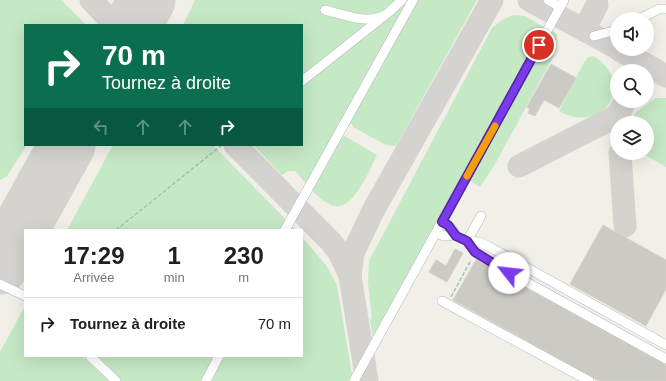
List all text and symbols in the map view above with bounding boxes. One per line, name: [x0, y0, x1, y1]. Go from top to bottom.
map controls: [610, 12, 654, 160]
button: sound: [610, 12, 654, 56]
pin: [522, 28, 556, 62]
icon: arrive: [528, 34, 550, 56]
icon: right: [36, 40, 88, 92]
text: 70 m: [102, 40, 166, 71]
button: search: [610, 64, 654, 108]
text: Tournez à droite: [102, 73, 231, 93]
icon: left: [90, 116, 112, 138]
icon: ahead: [132, 116, 154, 138]
icon: ahead: [174, 116, 196, 138]
icon: right: [216, 116, 238, 138]
button: layers: [610, 116, 654, 160]
text: 17:29: [63, 242, 125, 269]
text: 1: [167, 242, 181, 269]
text: 230: [224, 242, 264, 269]
position arrow: [488, 252, 530, 294]
text: Arrivée: [73, 270, 114, 285]
text: min: [164, 270, 185, 285]
text: m: [238, 270, 249, 285]
icon: right: [36, 313, 58, 335]
text: Tournez à droite: [70, 315, 186, 332]
text: 70 m: [258, 315, 291, 332]

